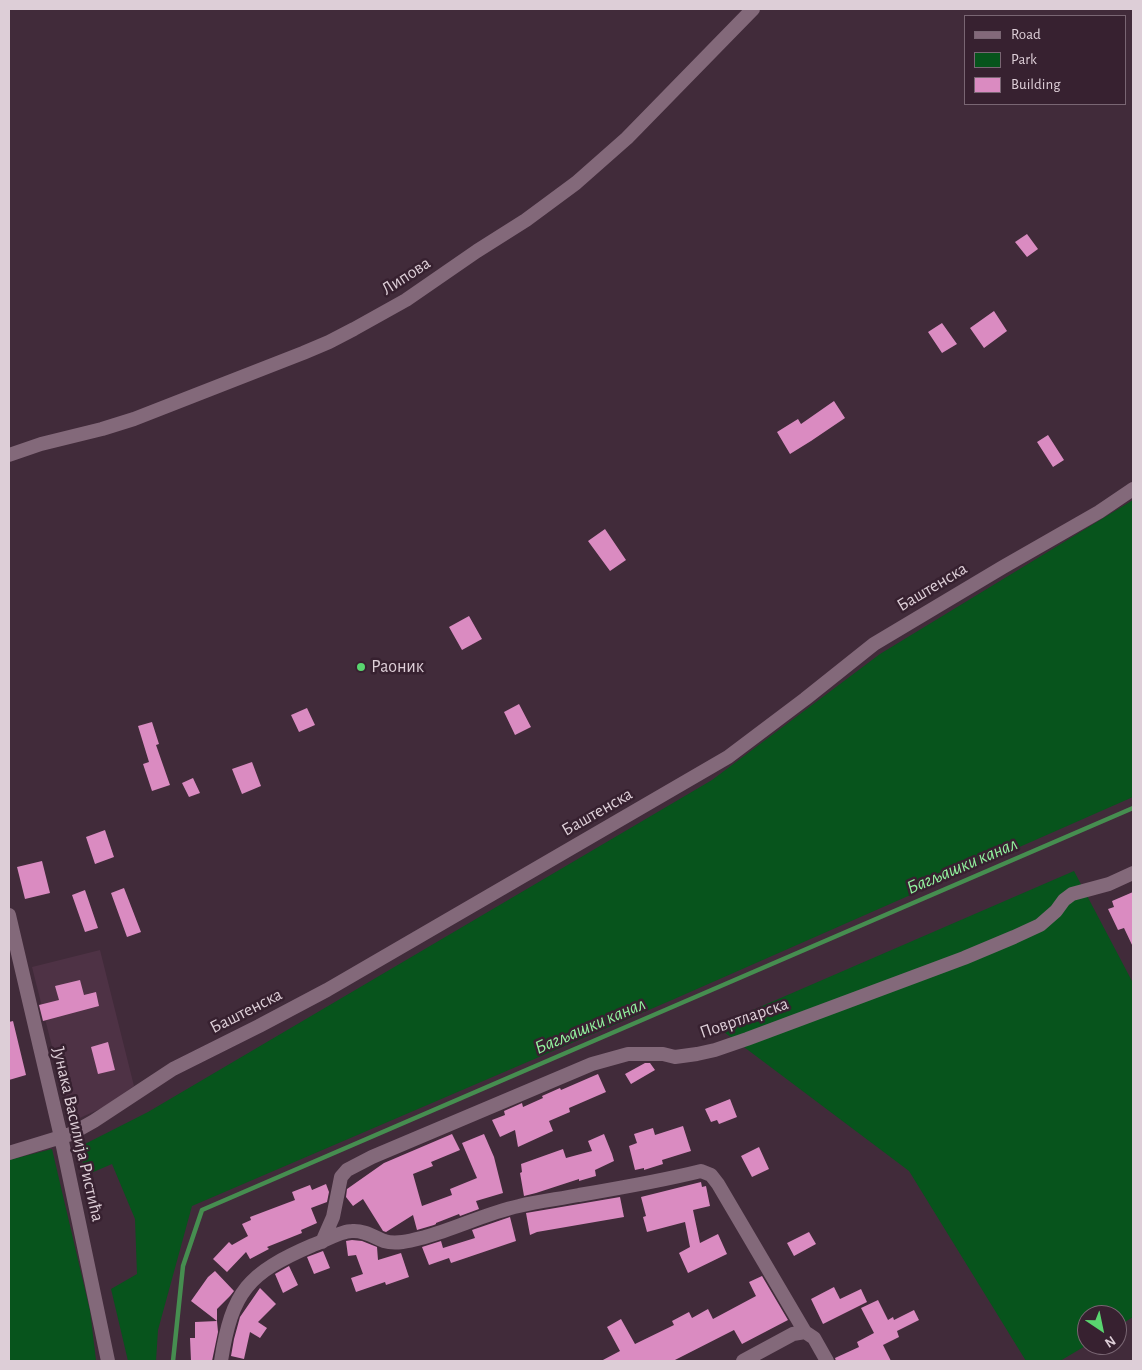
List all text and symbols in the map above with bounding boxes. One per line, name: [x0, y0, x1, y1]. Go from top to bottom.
legend: [964, 15, 1127, 105]
text: Road: [1011, 27, 1041, 42]
text: Park: [1011, 52, 1037, 67]
text: Building: [1011, 77, 1061, 92]
street label: Липова: [377, 252, 435, 300]
street label: Баштенска: [893, 558, 971, 616]
place label: Раоник: [371, 656, 424, 678]
marker: Раоник: [355, 661, 367, 673]
street label: Баштенска: [558, 783, 636, 841]
water label: Багљашки канал: [903, 832, 1021, 900]
street label: Баштенска: [206, 984, 286, 1038]
water label: Багљашки канал: [531, 992, 649, 1060]
street label: Повртларска: [697, 993, 791, 1043]
street label: Јунака Василија Ристића: [47, 1044, 109, 1224]
north arrow: [1077, 1305, 1127, 1355]
text: N: [1102, 1333, 1118, 1350]

